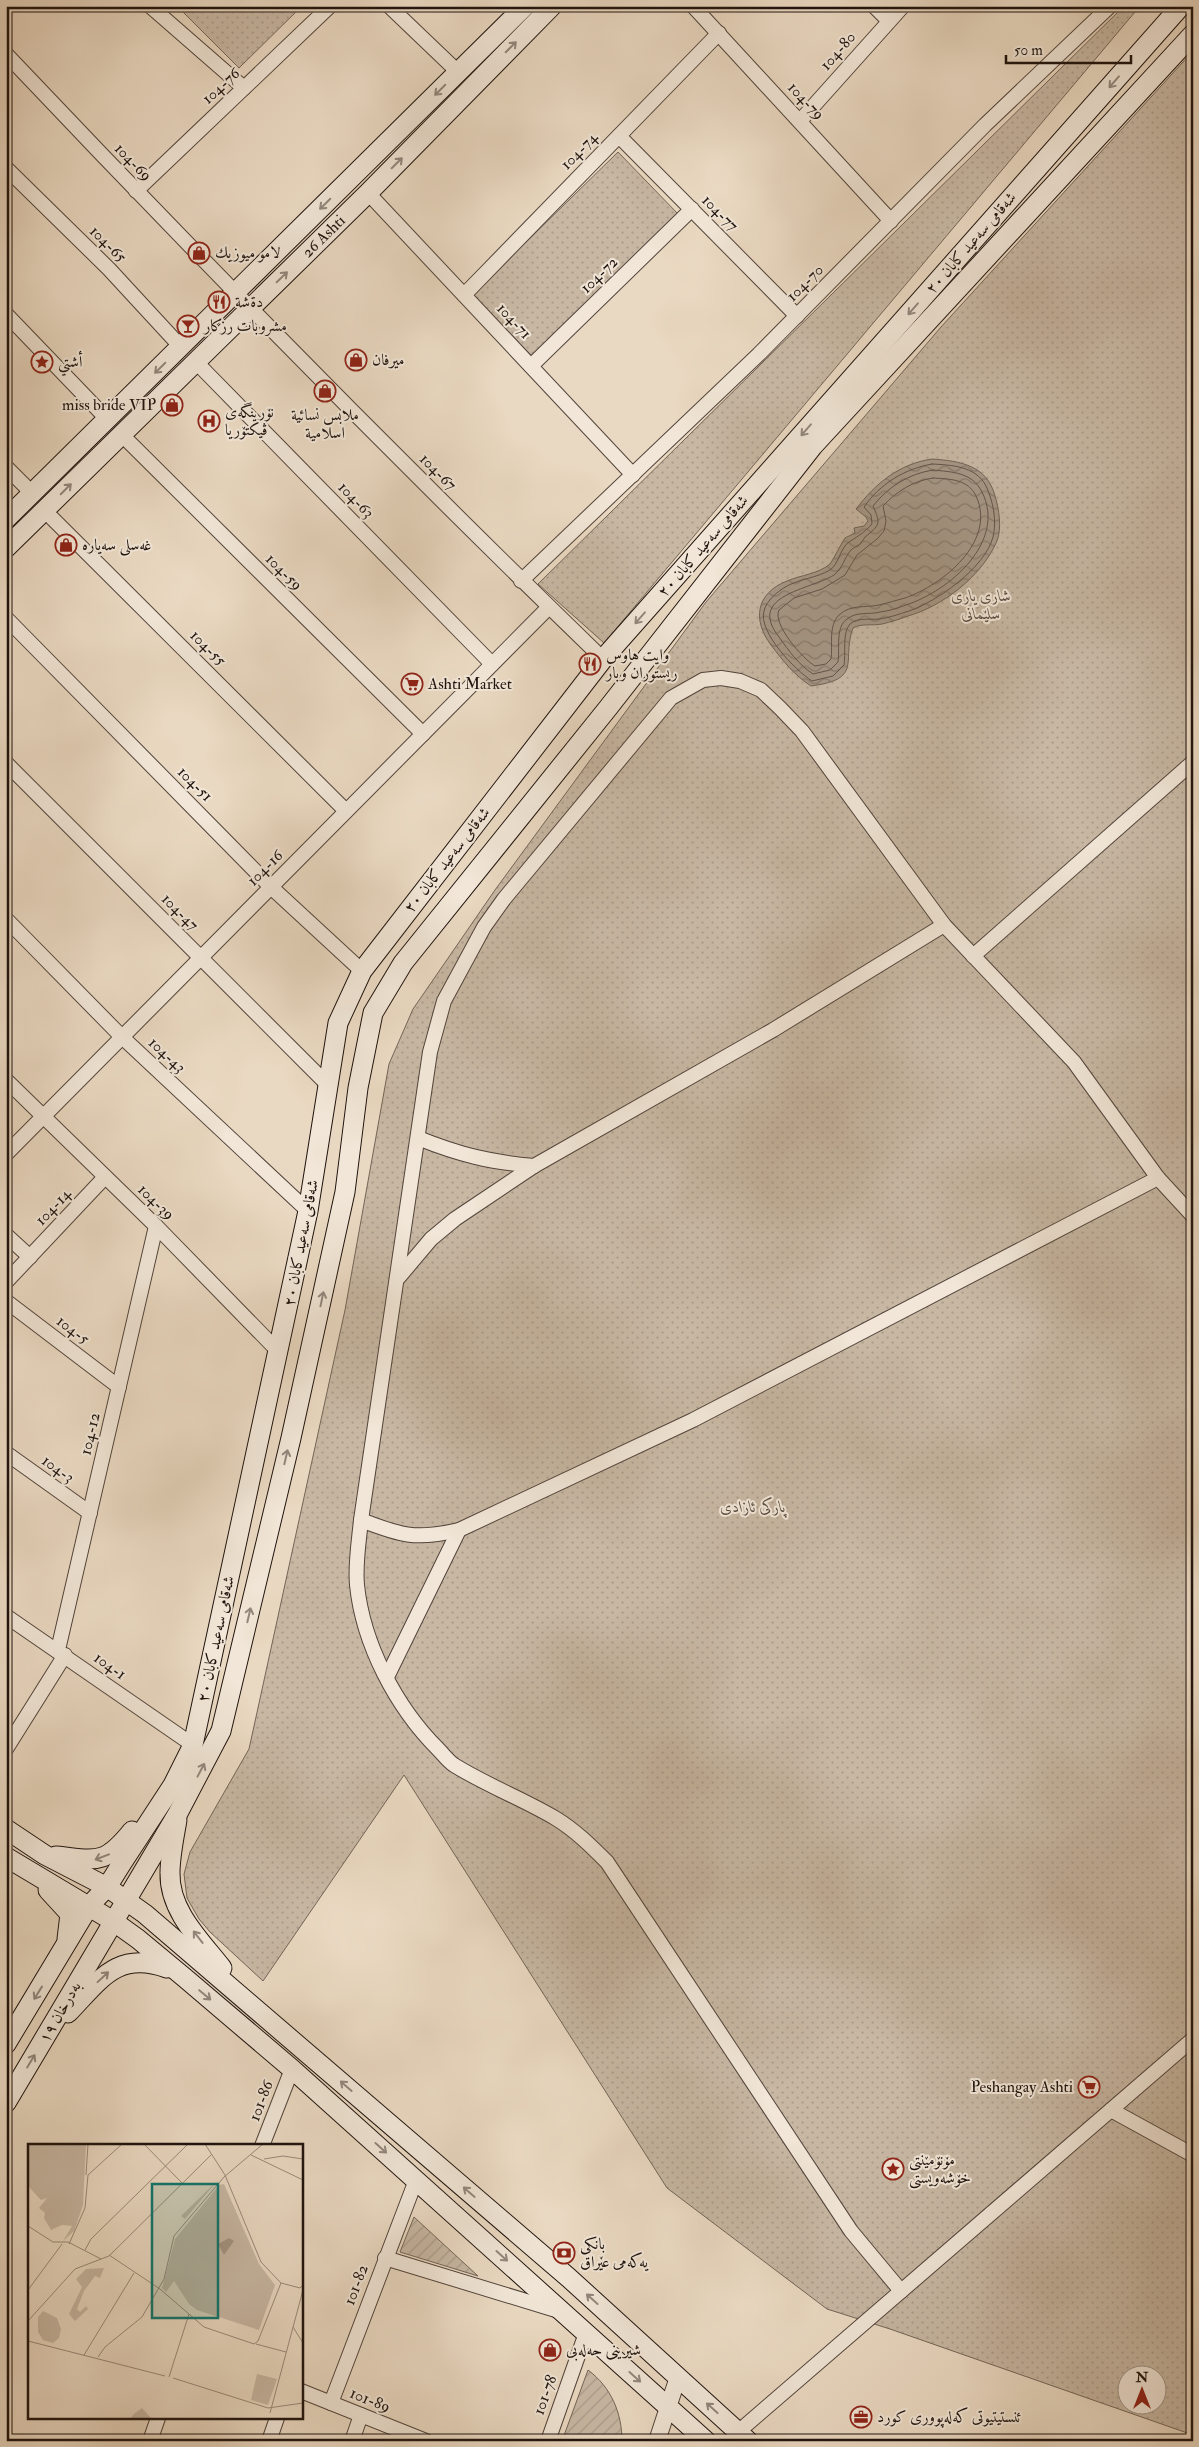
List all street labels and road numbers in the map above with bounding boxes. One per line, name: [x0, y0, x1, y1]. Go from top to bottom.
street label: 104-80: [816, 28, 860, 74]
street label: 104-76: [198, 63, 245, 109]
street label: 104-79: [783, 78, 829, 124]
street label: 104-74: [556, 127, 603, 174]
street label: 104-69: [110, 139, 156, 185]
street label: شەقامی سەعید کابان ٢٠: [921, 188, 1021, 298]
street label: 104-77: [697, 190, 743, 236]
street label: 26 Ashti: [298, 211, 350, 262]
street label: 104-65: [85, 221, 131, 267]
street label: 104-72: [576, 252, 622, 298]
street label: 104-70: [782, 260, 828, 306]
street label: 104-71: [492, 299, 536, 343]
street label: 104-67: [415, 449, 461, 495]
street label: 104-63: [334, 477, 378, 523]
street label: شەقامی سەعید کابان ٢٠: [653, 491, 753, 601]
street label: 104-59: [261, 549, 307, 595]
street label: 104-55: [186, 626, 230, 670]
street label: 104-51: [173, 762, 217, 806]
street label: شەقامی سەعید کابان ٢٠: [400, 803, 494, 917]
street label: 104-16: [243, 845, 288, 890]
street label: 104-47: [157, 889, 203, 935]
street label: 104-43: [144, 1033, 190, 1077]
street label: شەقامی سەعید کابان ٢٠: [279, 1178, 323, 1308]
street label: 104-39: [133, 1180, 179, 1224]
street label: 104-14: [31, 1183, 76, 1230]
street label: 104-5: [53, 1311, 93, 1349]
street label: 104-12: [75, 1411, 105, 1457]
street label: 104-3: [38, 1451, 78, 1487]
street label: شەقامی سەعید کابان ٢٠: [193, 1574, 239, 1704]
street label: 104-1: [90, 1648, 130, 1684]
street label: بەدرخان ١٩: [35, 1978, 85, 2046]
street label: 101-86: [244, 2077, 278, 2124]
street label: 101-82: [339, 2262, 373, 2308]
street label: 101-78: [529, 2372, 562, 2418]
street label: 101-89: [347, 2383, 393, 2417]

